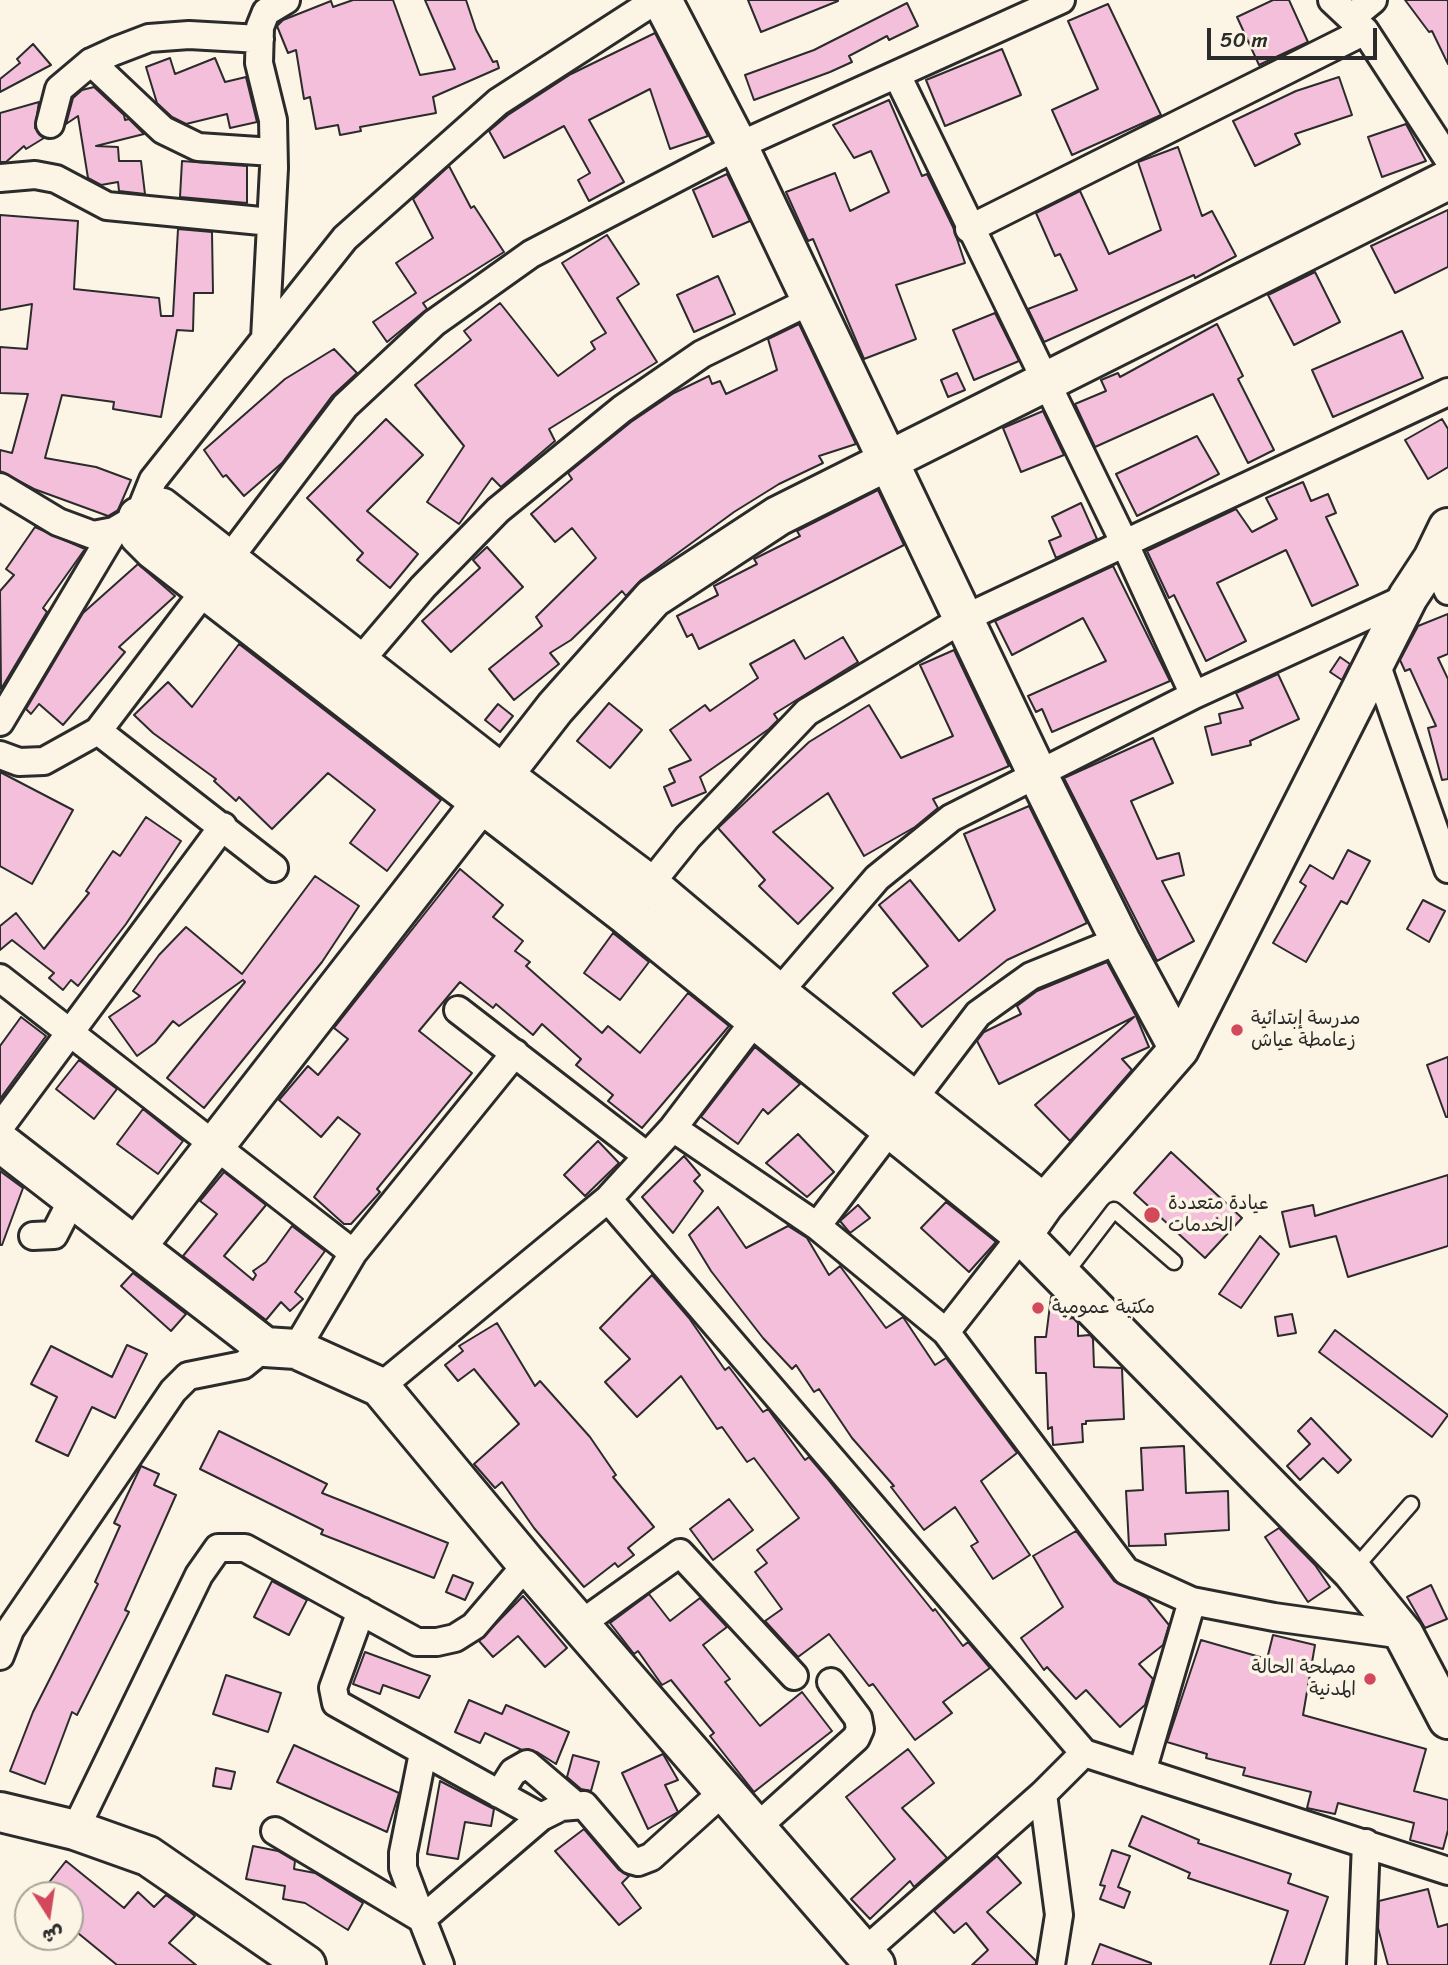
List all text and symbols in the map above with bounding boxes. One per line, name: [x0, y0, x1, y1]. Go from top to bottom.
scale bar: [1210, 14, 1380, 58]
text: 50 m: [1220, 21, 1268, 59]
place label: مدرسة إبتدائية زعامطة عياش: [1251, 1008, 1360, 1052]
marker: مدرسة إبتدائية زعامطة عياش: [1229, 1022, 1245, 1038]
place label: عيادة متعددة الخدمات: [1168, 1193, 1269, 1237]
marker: عيادة متعددة الخدمات: [1142, 1205, 1162, 1225]
place label: مكتبة عمومية: [1052, 1297, 1155, 1319]
marker: مكتبة عمومية: [1030, 1300, 1046, 1316]
place label: مصلحة الحالة المدنية: [1252, 1657, 1356, 1701]
marker: مصلحة الحالة المدنية: [1362, 1671, 1378, 1687]
north arrow: [14, 1881, 84, 1951]
text: ش: [39, 1917, 67, 1953]

